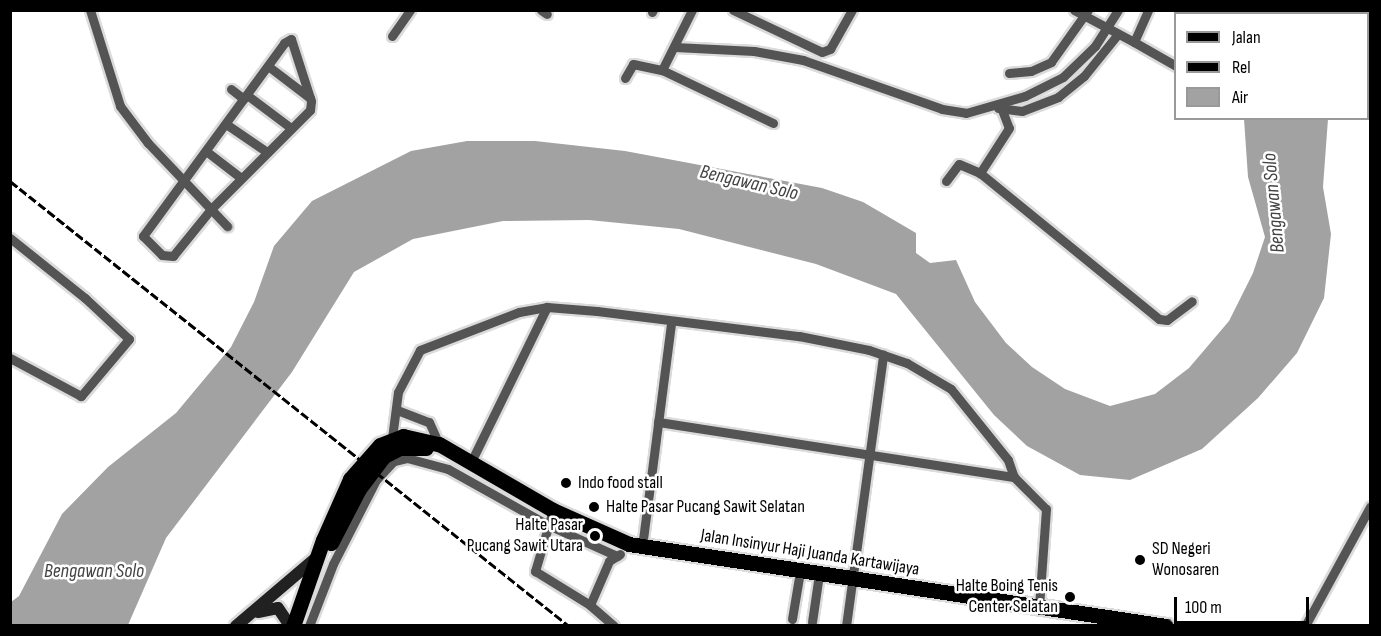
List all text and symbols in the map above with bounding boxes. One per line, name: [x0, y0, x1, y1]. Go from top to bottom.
legend: [1174, 12, 1369, 120]
text: Jalan: [1232, 27, 1261, 48]
text: Rel: [1232, 57, 1251, 78]
text: Air: [1232, 87, 1248, 108]
water label: Bengawan Solo: [1258, 152, 1290, 254]
water label: Bengawan Solo: [698, 160, 800, 206]
place label: Indo food stall: [578, 472, 663, 494]
marker: Indo food stall: [559, 476, 573, 490]
place label: Halte Pasar Pucang Sawit Selatan: [606, 496, 805, 518]
marker: Halte Pasar Pucang Sawit Selatan: [587, 500, 601, 514]
place label: Halte Pasar Pucang Sawit Utara: [467, 515, 583, 558]
street label: Jalan Insinyur Haji Juanda Kartawijaya: [699, 525, 921, 581]
marker: Halte Pasar Pucang Sawit Utara: [588, 529, 602, 543]
place label: SD Negeri Wonosaren: [1152, 539, 1219, 582]
marker: SD Negeri Wonosaren: [1133, 553, 1147, 567]
water label: Bengawan Solo: [44, 559, 144, 583]
place label: Halte Boing Tenis Center Selatan: [956, 576, 1058, 618]
scale bar: [1177, 585, 1312, 623]
marker: Halte Boing Tenis Center Selatan: [1063, 590, 1077, 604]
text: 100 m: [1185, 597, 1222, 618]

